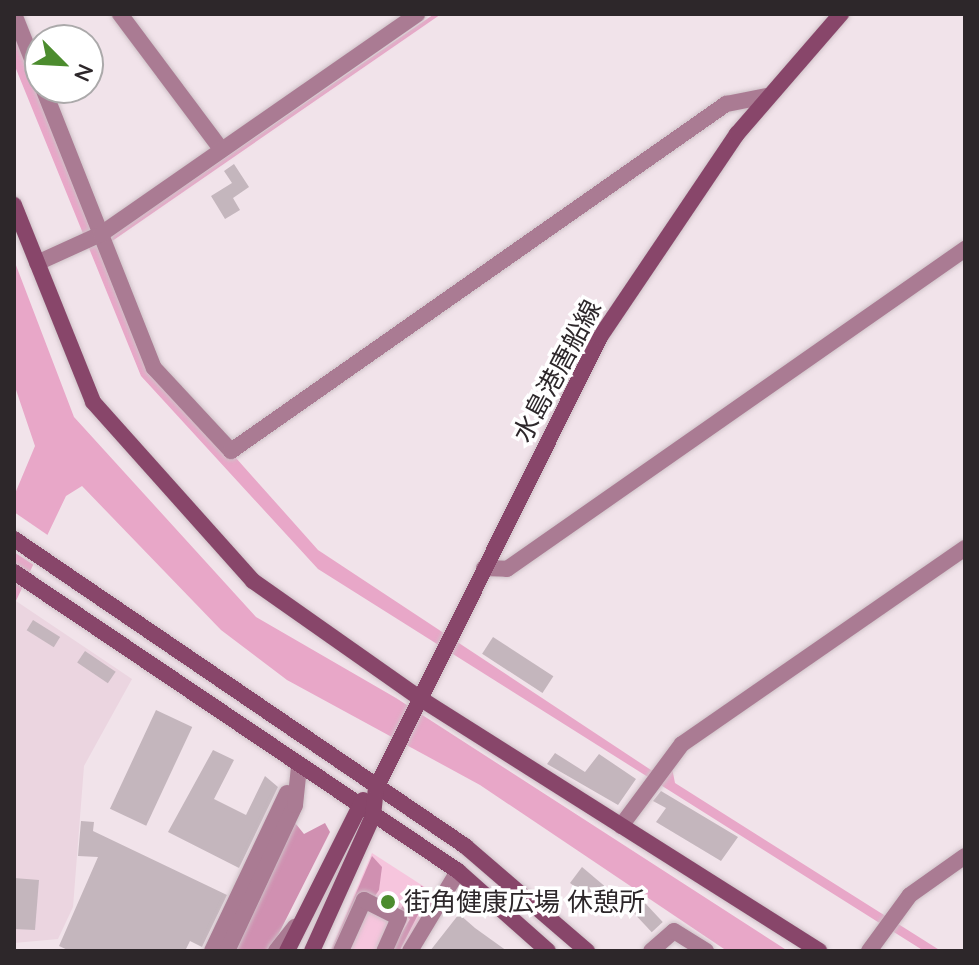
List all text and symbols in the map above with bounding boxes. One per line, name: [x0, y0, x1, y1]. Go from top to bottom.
north arrow: [24, 24, 104, 104]
text: N: [68, 60, 100, 86]
street label: 水島港唐船線: [507, 295, 607, 447]
place label: 街角健康広場 休憩所: [404, 886, 645, 918]
marker: 街角健康広場 休憩所: [379, 893, 397, 911]

